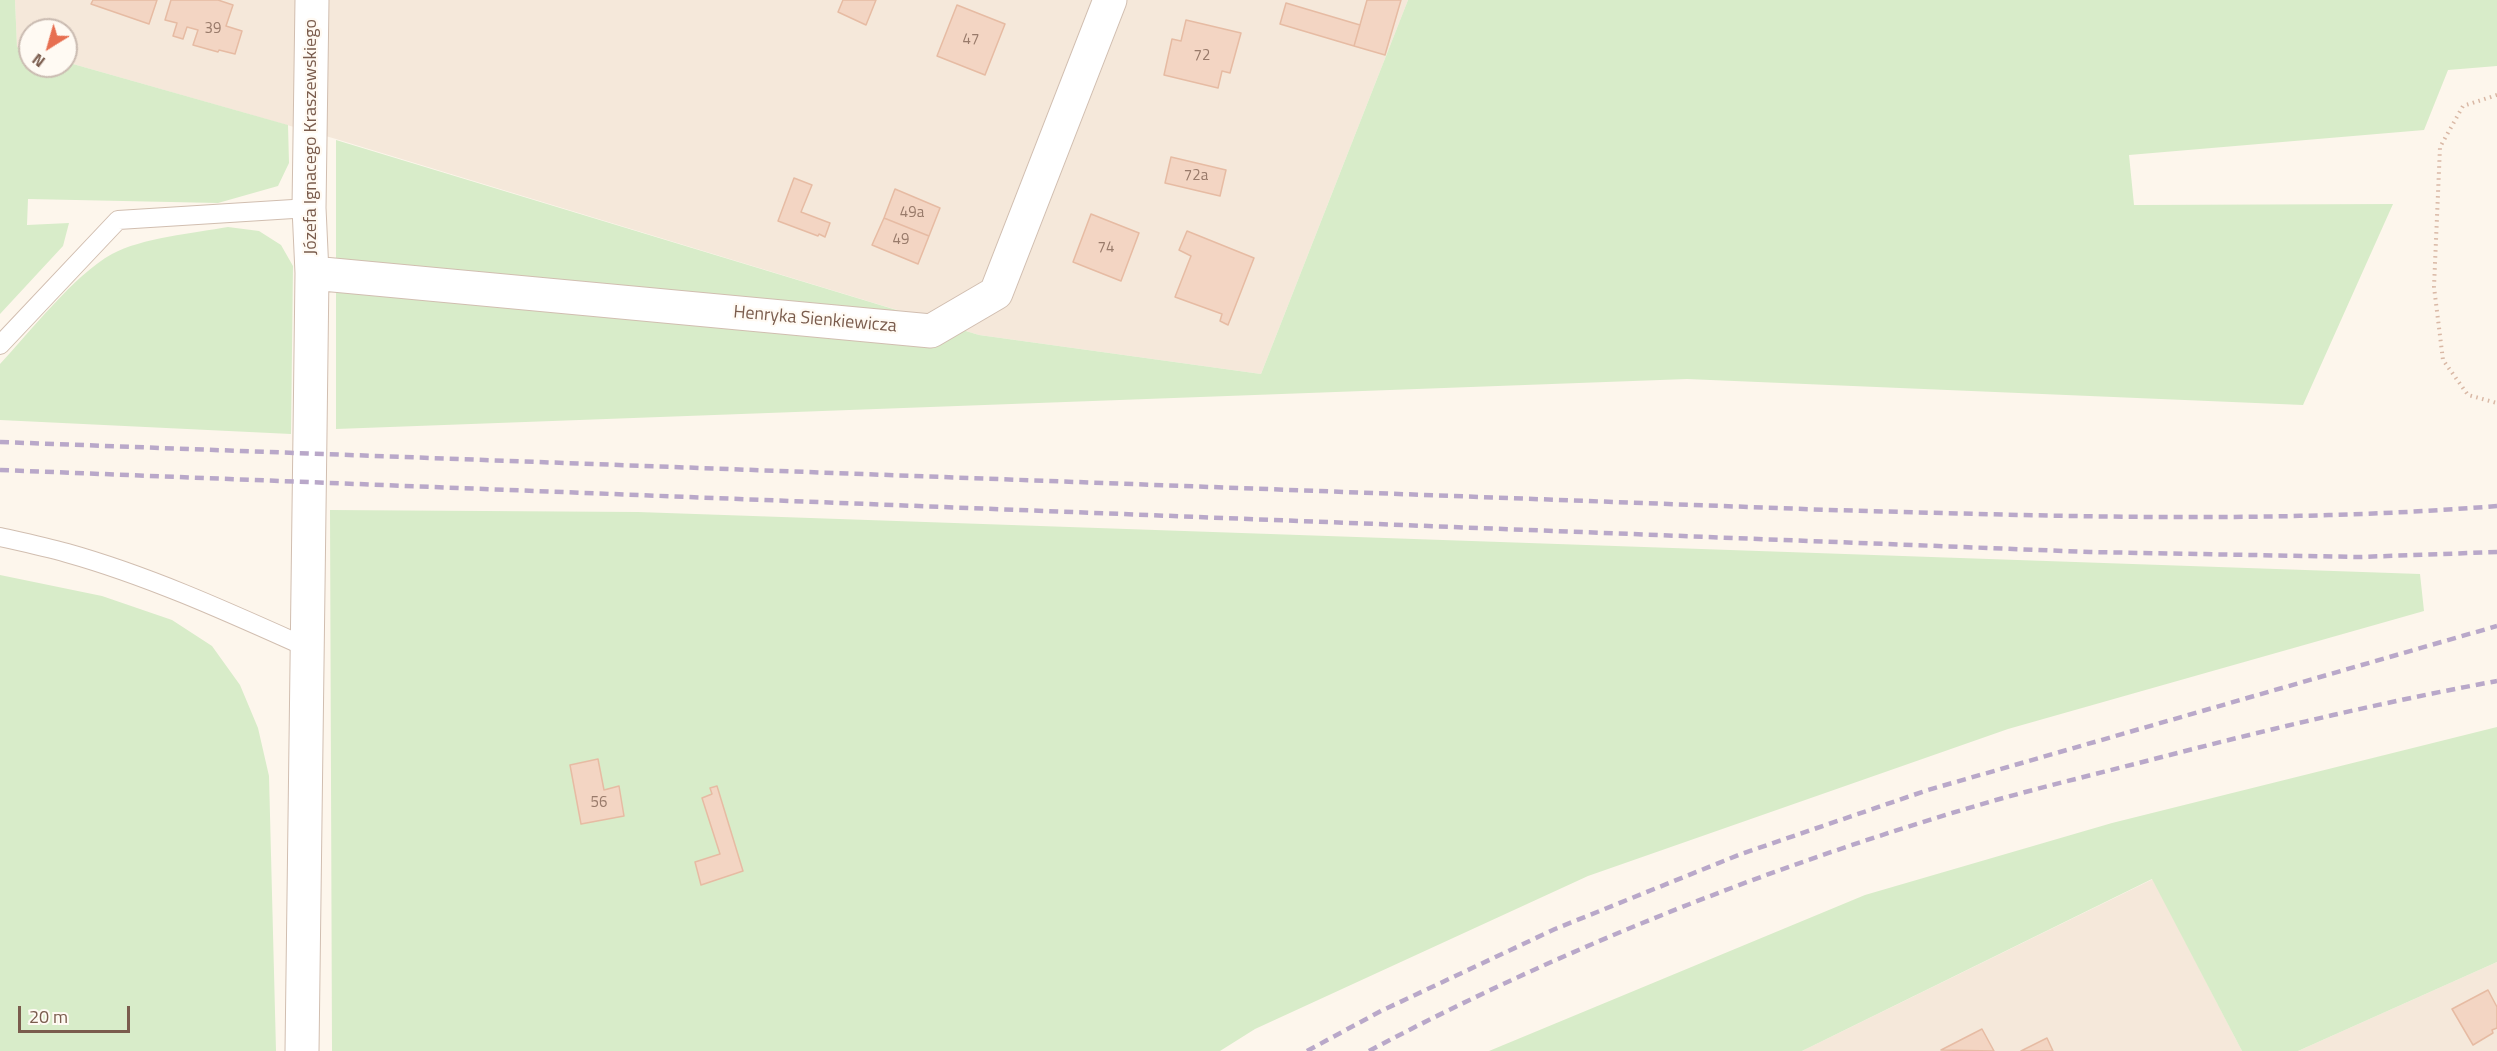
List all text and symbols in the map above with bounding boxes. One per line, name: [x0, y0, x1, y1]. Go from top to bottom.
north arrow: [18, 18, 78, 78]
street label: Józefa Ignacego Kraszewskiego: [301, 19, 323, 255]
house number: 39: [205, 20, 221, 38]
house number: 47: [963, 31, 979, 49]
house number: 72: [1194, 47, 1210, 65]
text: N: [27, 48, 50, 74]
house number: 72a: [1184, 167, 1208, 185]
house number: 49a: [900, 204, 924, 222]
house number: 49: [893, 231, 909, 249]
house number: 74: [1098, 239, 1114, 257]
street label: Henryka Sienkiewicza: [732, 302, 898, 338]
house number: 56: [591, 794, 607, 812]
scale bar: [21, 994, 134, 1032]
text: 20 m: [29, 1003, 68, 1030]

